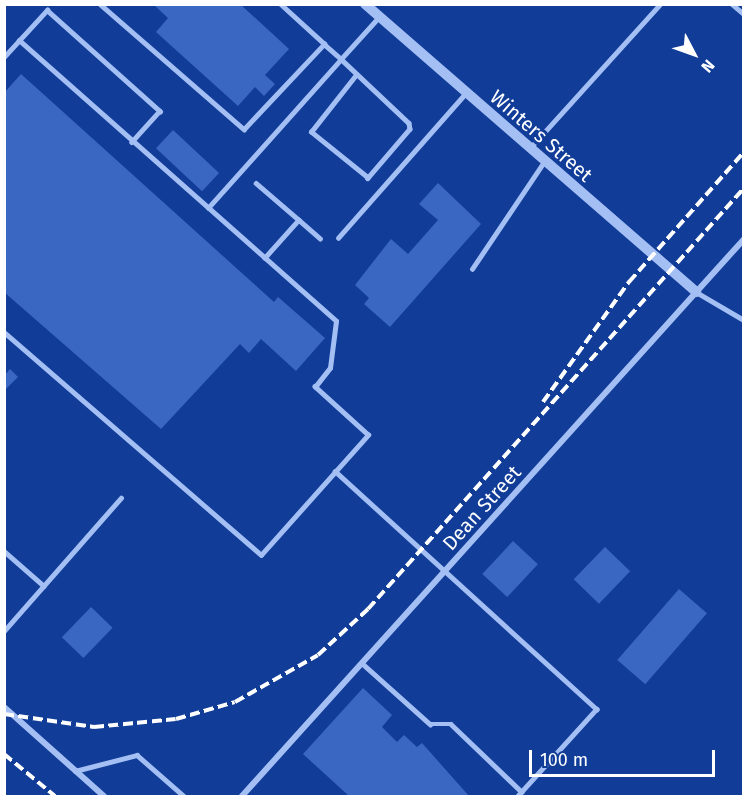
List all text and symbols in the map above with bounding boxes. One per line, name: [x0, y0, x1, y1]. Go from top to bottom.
north arrow: [664, 24, 724, 84]
text: N: [697, 56, 719, 76]
street label: Winters Street: [485, 85, 597, 187]
street label: Dean Street: [438, 461, 526, 555]
scale bar: [532, 738, 718, 776]
text: 100 m: [540, 749, 588, 771]

